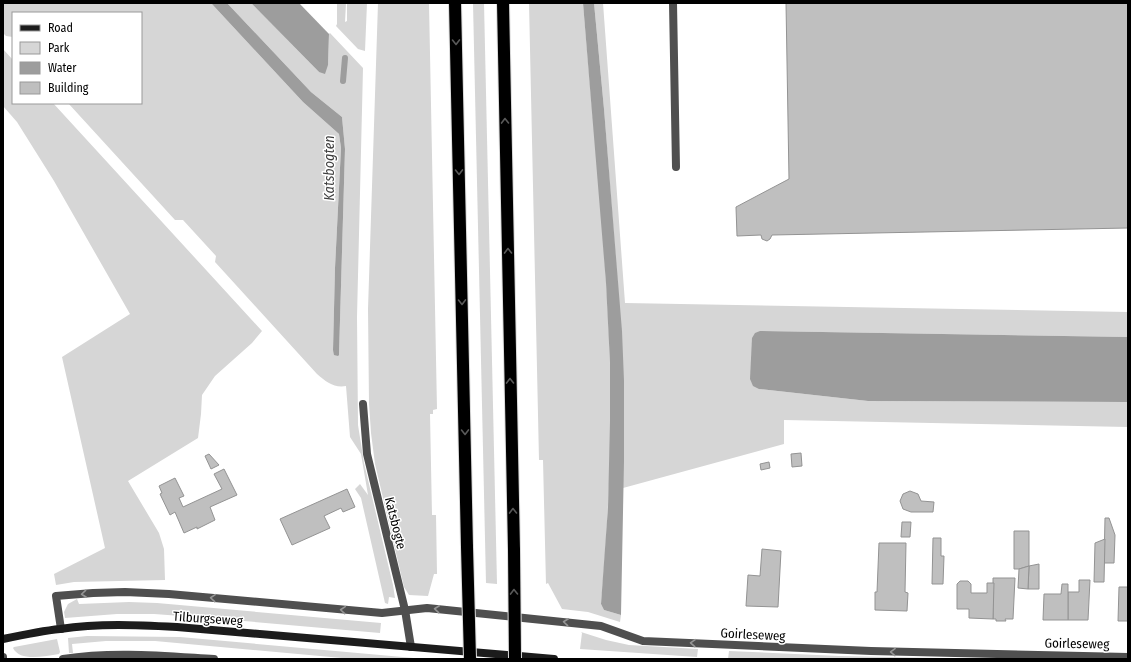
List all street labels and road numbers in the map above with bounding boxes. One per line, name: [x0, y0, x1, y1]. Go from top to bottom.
street label: Katsbogte: [382, 495, 409, 551]
street label: Tilburgseweg: [173, 609, 244, 628]
street label: Goirleseweg: [720, 625, 787, 644]
street label: Goirleseweg: [1044, 635, 1110, 652]

